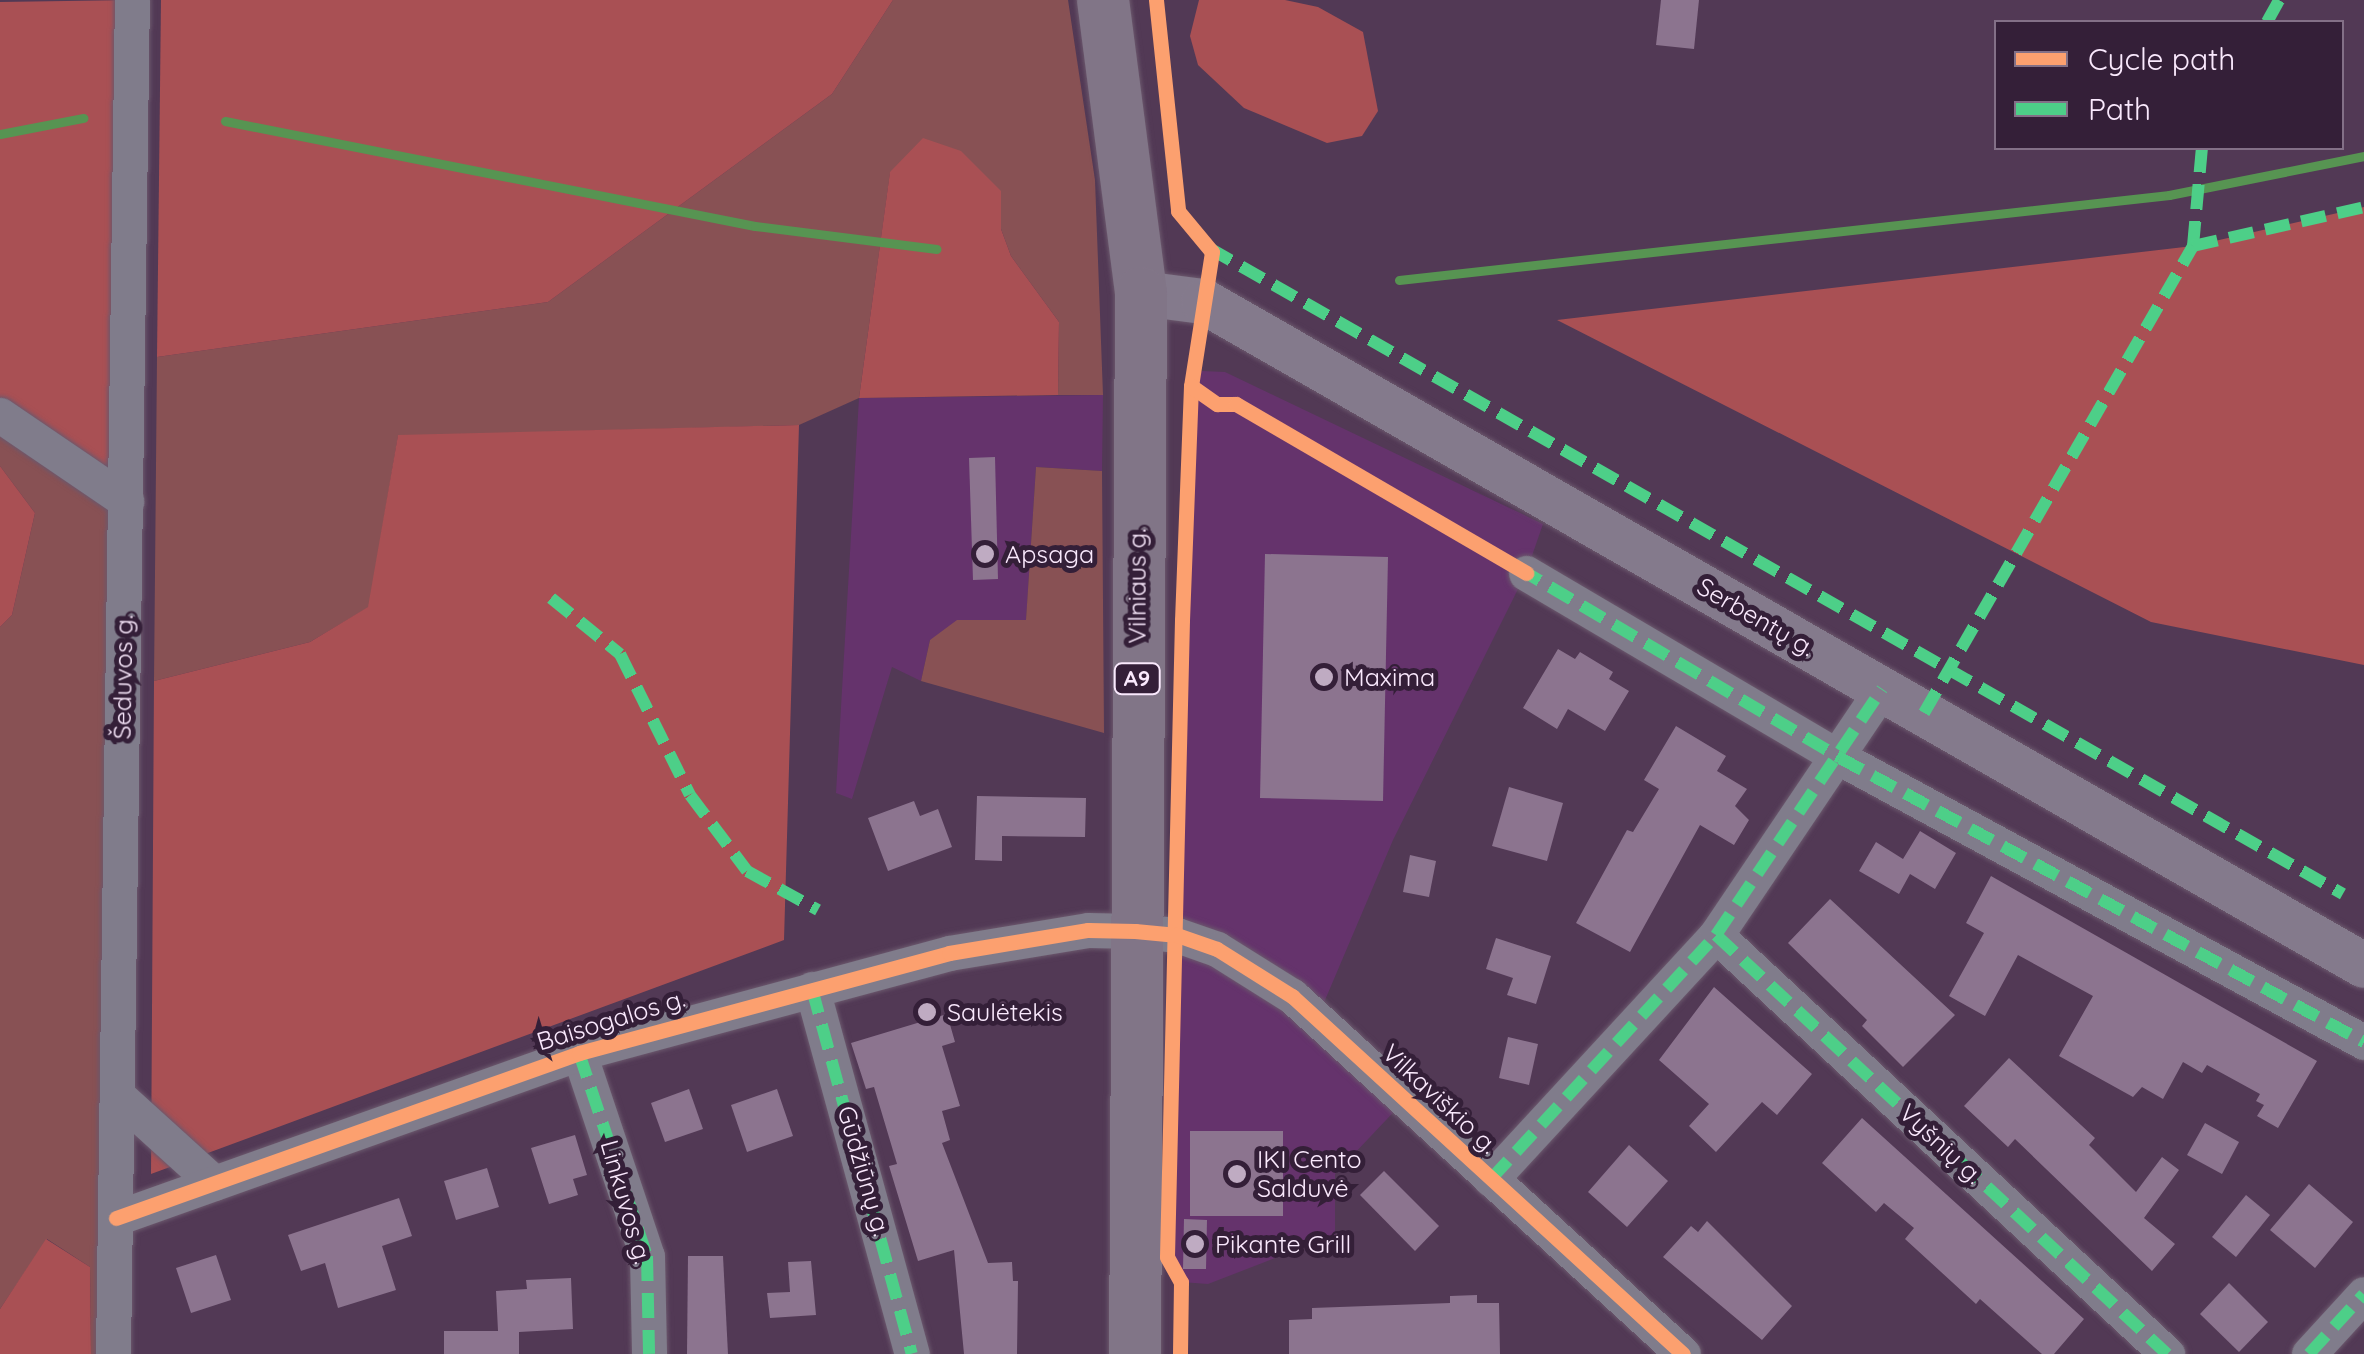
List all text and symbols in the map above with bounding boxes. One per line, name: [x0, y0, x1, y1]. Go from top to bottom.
legend: [1994, 20, 2344, 150]
text: Cycle path: [2088, 40, 2235, 78]
text: Path: [2088, 90, 2151, 128]
street label: Vilniaus g.: [1122, 528, 1152, 644]
place label: Apsaga: [1005, 539, 1094, 569]
marker: Apsaga: [974, 543, 996, 565]
street label: Serbentų g.: [1692, 571, 1820, 663]
street label: Šeduvos g.: [107, 614, 139, 740]
road number: A9: [1112, 662, 1162, 696]
place label: Maxima: [1344, 662, 1435, 692]
marker: Maxima: [1313, 666, 1335, 688]
street label: Baisogalos g.: [533, 983, 689, 1057]
place label: Saulėtekis: [947, 997, 1063, 1027]
marker: Saulėtekis: [916, 1001, 938, 1023]
street label: Vilkaviškio g.: [1376, 1038, 1504, 1160]
street label: Vyšnių g.: [1893, 1098, 1989, 1190]
street label: Gūdžiūnų g.: [831, 1102, 897, 1240]
street label: Linkuvos g.: [594, 1137, 658, 1267]
place label: IKI Cento Salduvė: [1257, 1145, 1362, 1204]
marker: IKI Cento Salduvė: [1226, 1163, 1248, 1185]
place label: Pikante Grill: [1215, 1229, 1351, 1259]
marker: Pikante Grill: [1184, 1233, 1206, 1255]

